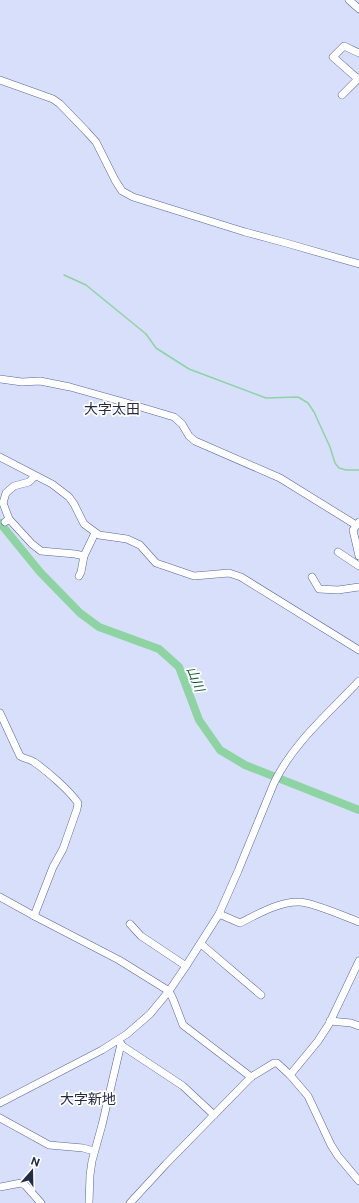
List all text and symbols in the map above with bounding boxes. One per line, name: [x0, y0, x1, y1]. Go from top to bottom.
district label: 大字太田: [84, 401, 140, 417]
water label: 山川: [184, 664, 208, 696]
district label: 大字新地: [60, 1091, 116, 1107]
north arrow: [12, 1151, 52, 1191]
text: N: [29, 1154, 42, 1169]

